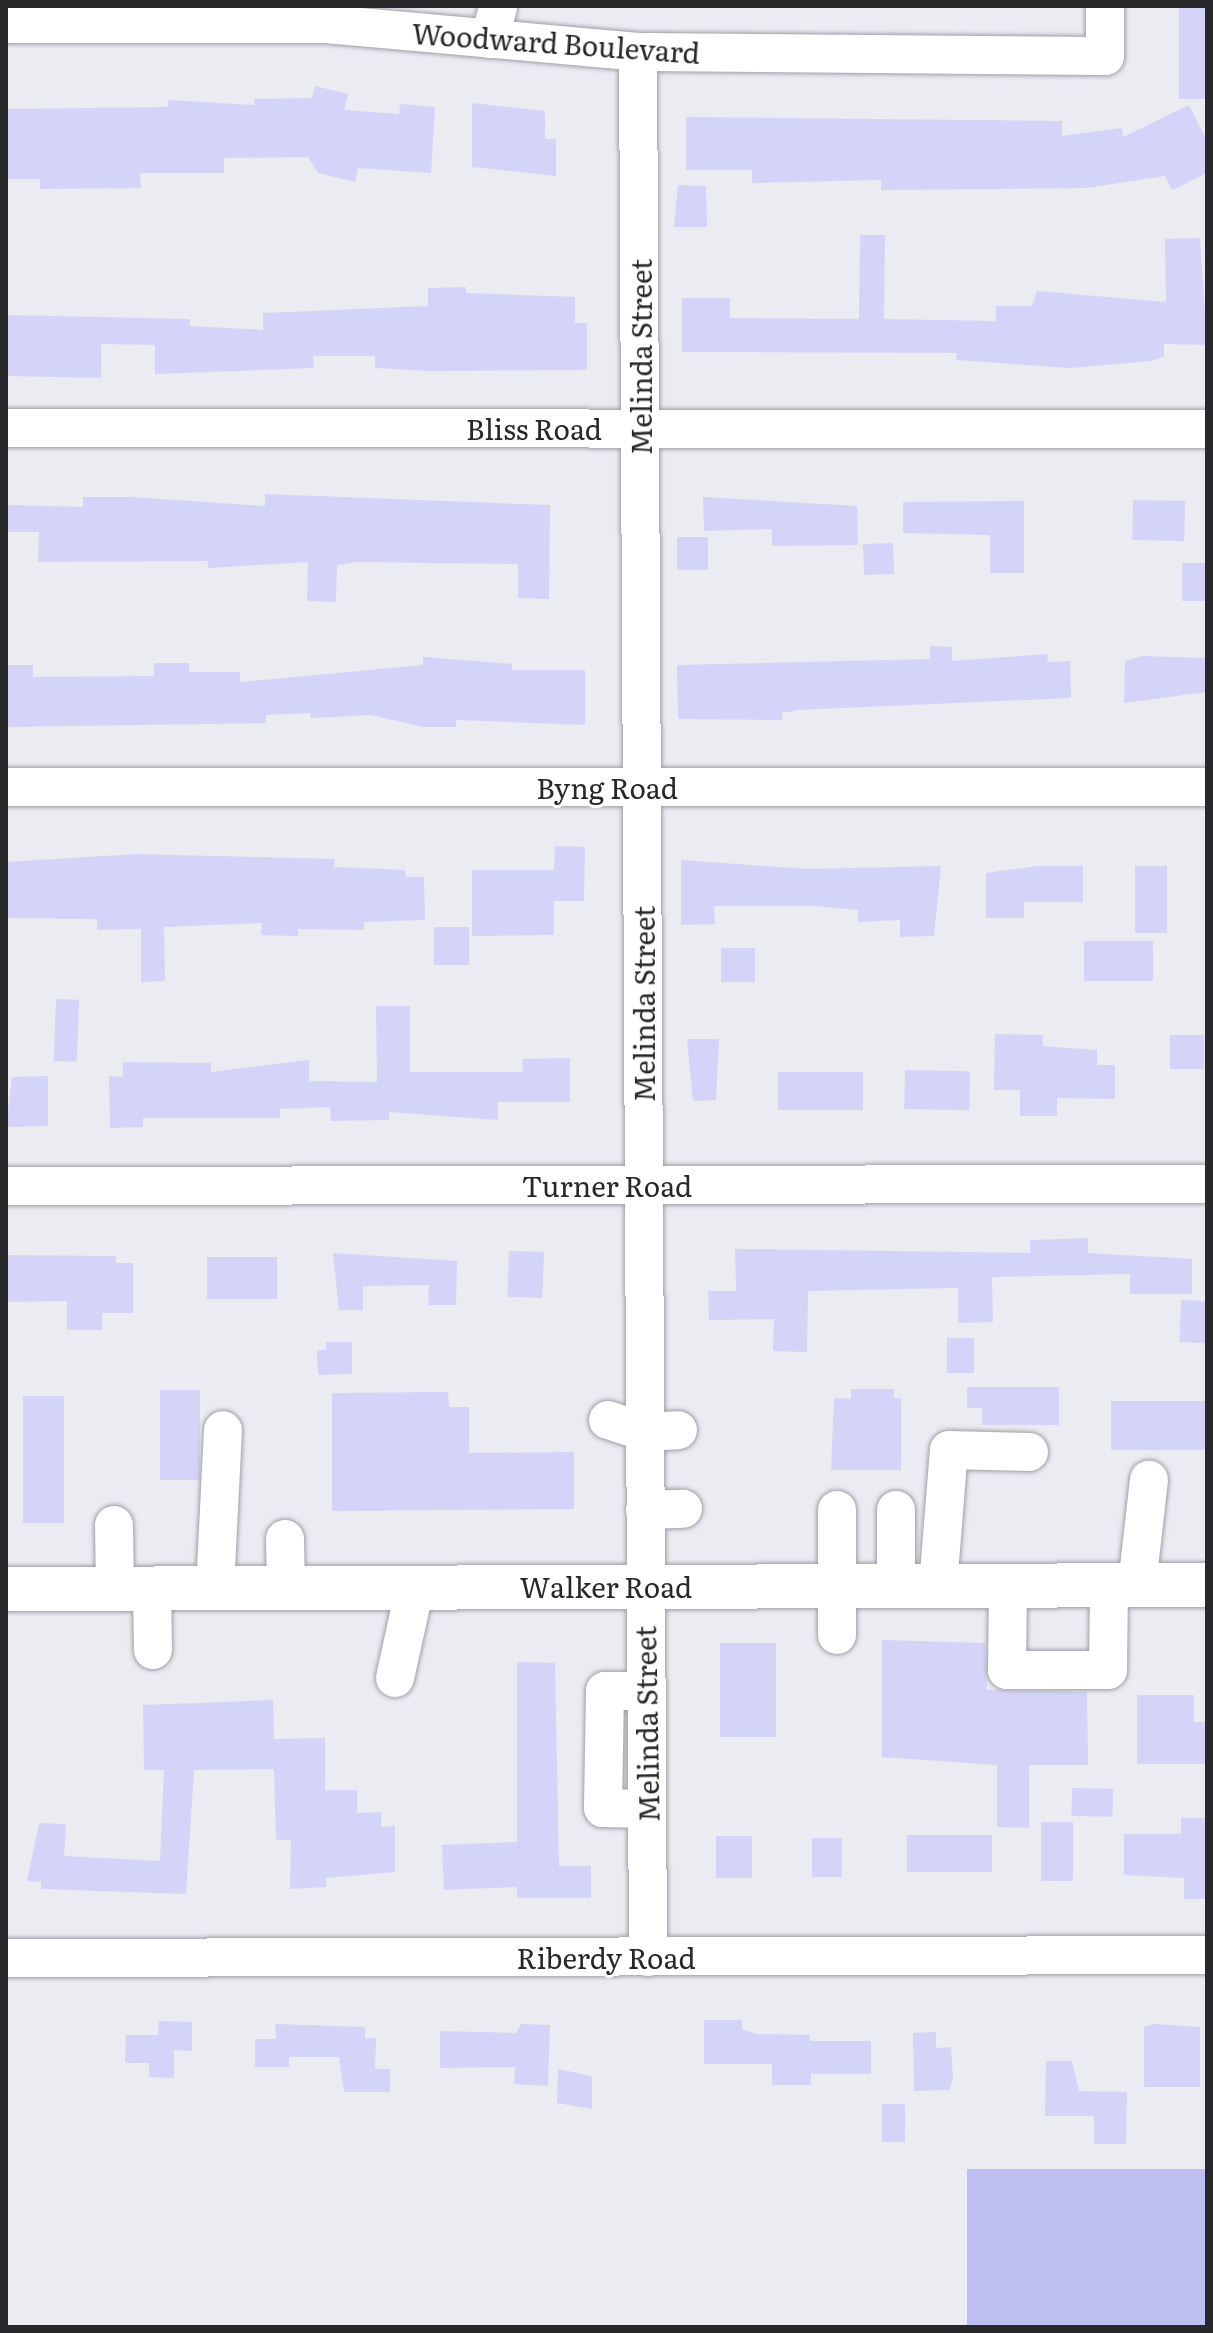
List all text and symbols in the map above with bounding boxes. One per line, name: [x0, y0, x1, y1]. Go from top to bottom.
street label: Woodward Boulevard: [411, 15, 701, 69]
street label: Melinda Street: [623, 259, 657, 455]
street label: Bliss Road: [466, 411, 602, 445]
street label: Byng Road: [536, 770, 678, 804]
street label: Melinda Street: [626, 906, 660, 1102]
street label: Turner Road: [522, 1168, 692, 1202]
street label: Walker Road: [520, 1569, 692, 1603]
street label: Melinda Street: [627, 1625, 665, 1823]
street label: Riberdy Road: [516, 1940, 696, 1974]

